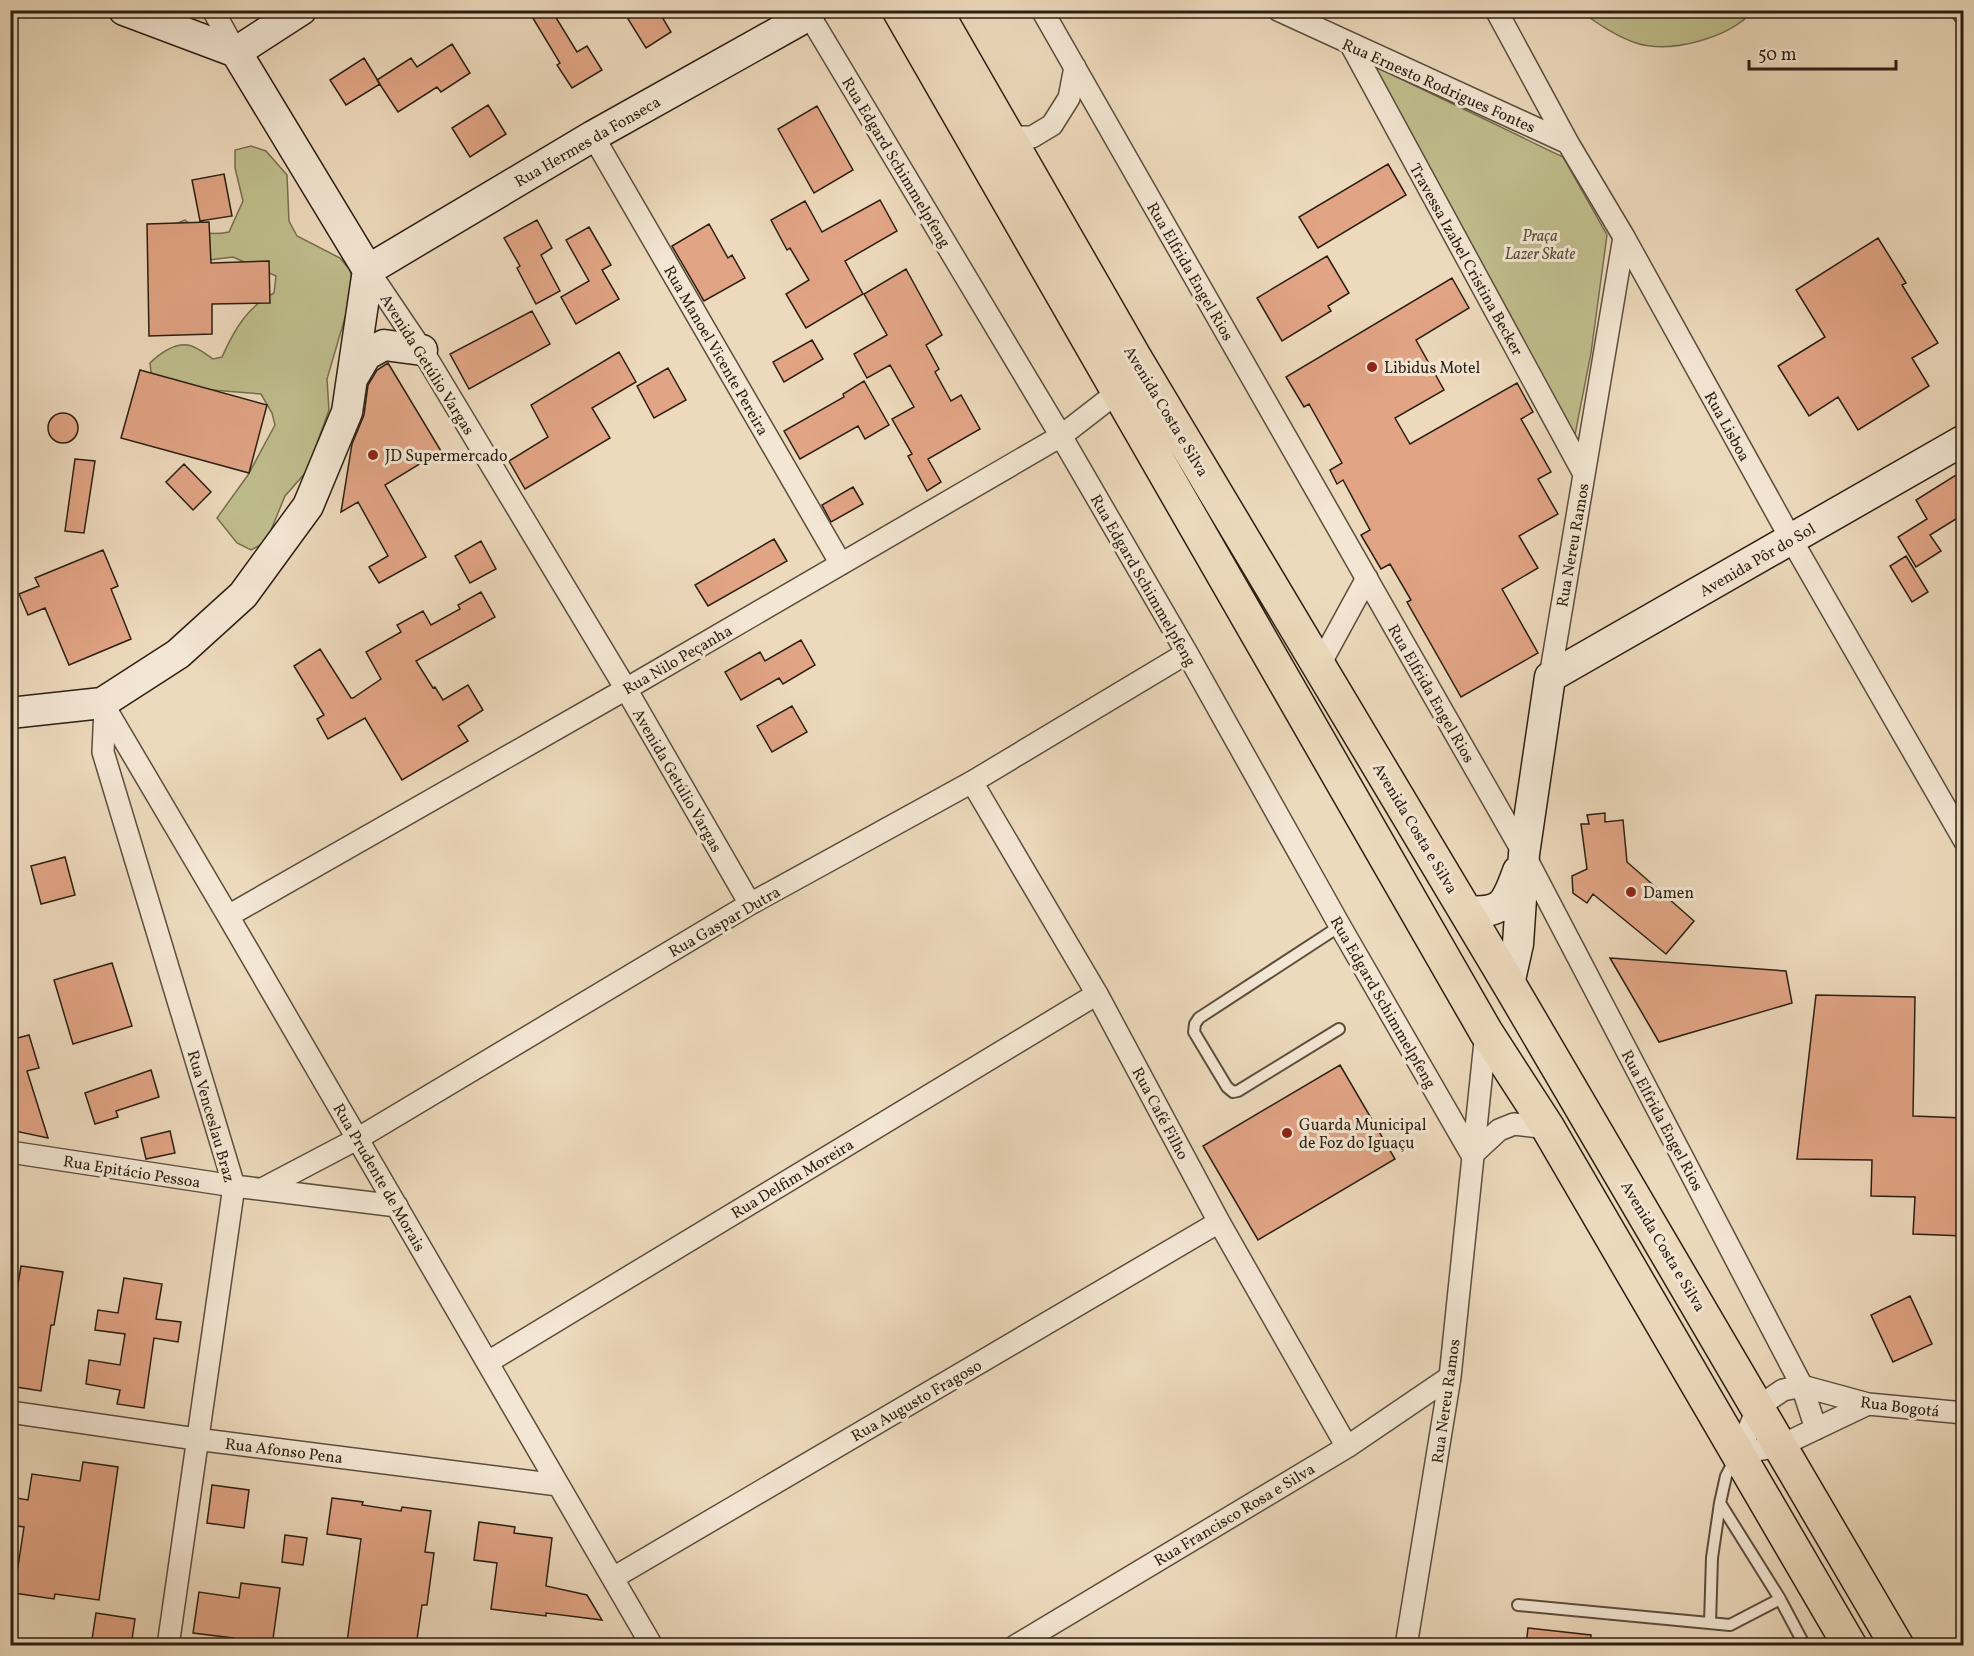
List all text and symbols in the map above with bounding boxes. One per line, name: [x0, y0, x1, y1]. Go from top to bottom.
scale bar: [1749, 33, 1896, 71]
street label: Rua Ernesto Rodrigues Fontes: [1338, 34, 1538, 139]
text: 50 m: [1758, 43, 1797, 68]
street label: Rua Edgard Schimmelpfeng: [836, 74, 955, 252]
street label: Rua Hermes da Fonseca: [511, 92, 665, 194]
street label: Travessa Izabel Cristina Becker: [1403, 160, 1528, 360]
street label: Rua Elfrida Engel Rios: [1141, 199, 1238, 346]
park label: Praça Lazer Skate: [1505, 226, 1576, 266]
street label: Rua Manoel Vicente Pereira: [657, 262, 773, 440]
street label: Avenida Getúlio Vargas: [374, 290, 479, 440]
street label: Avenida Costa e Silva: [1117, 343, 1213, 482]
place label: Libidus Motel: [1384, 358, 1481, 380]
marker: Libidus Motel: [1365, 360, 1379, 374]
street label: Rua Lisboa: [1698, 388, 1755, 466]
place label: JD Supermercado: [385, 446, 508, 468]
marker: JD Supermercado: [366, 448, 380, 462]
street label: Rua Nereu Ramos: [1552, 481, 1596, 609]
street label: Rua Edgard Schimmelpfeng: [1084, 491, 1201, 671]
street label: Avenida Pôr do Sol: [1696, 518, 1820, 603]
street label: Rua Nilo Peçanha: [619, 620, 737, 701]
street label: Rua Elfrida Engel Rios: [1382, 621, 1479, 768]
street label: Avenida Getúlio Vargas: [626, 705, 727, 857]
street label: Avenida Costa e Silva: [1366, 760, 1462, 899]
street label: Rua Gaspar Dutra: [665, 882, 785, 964]
place label: Damen: [1643, 883, 1694, 905]
marker: Damen: [1624, 885, 1638, 899]
street label: Rua Edgard Schimmelpfeng: [1324, 913, 1441, 1093]
street label: Rua Elfrida Engel Rios: [1615, 1047, 1708, 1195]
street label: Rua Venceslau Braz: [181, 1048, 239, 1185]
street label: Rua Café Filho: [1126, 1064, 1193, 1164]
street label: Rua Prudente de Morais: [327, 1100, 430, 1256]
place label: Guarda Municipal de Foz do Iguaçu: [1299, 1115, 1427, 1155]
marker: Guarda Municipal de Foz do Iguaçu: [1280, 1126, 1294, 1140]
street label: Rua Delfim Moreira: [728, 1134, 858, 1225]
street label: Rua Epitácio Pessoa: [61, 1151, 202, 1195]
street label: Avenida Costa e Silva: [1614, 1178, 1710, 1317]
street label: Rua Nereu Ramos: [1427, 1337, 1467, 1465]
street label: Rua Augusto Fragoso: [848, 1355, 986, 1448]
street label: Rua Bogotá: [1859, 1392, 1941, 1424]
street label: Rua Afonso Pena: [224, 1434, 344, 1470]
street label: Rua Francisco Rosa e Silva: [1150, 1459, 1320, 1573]

